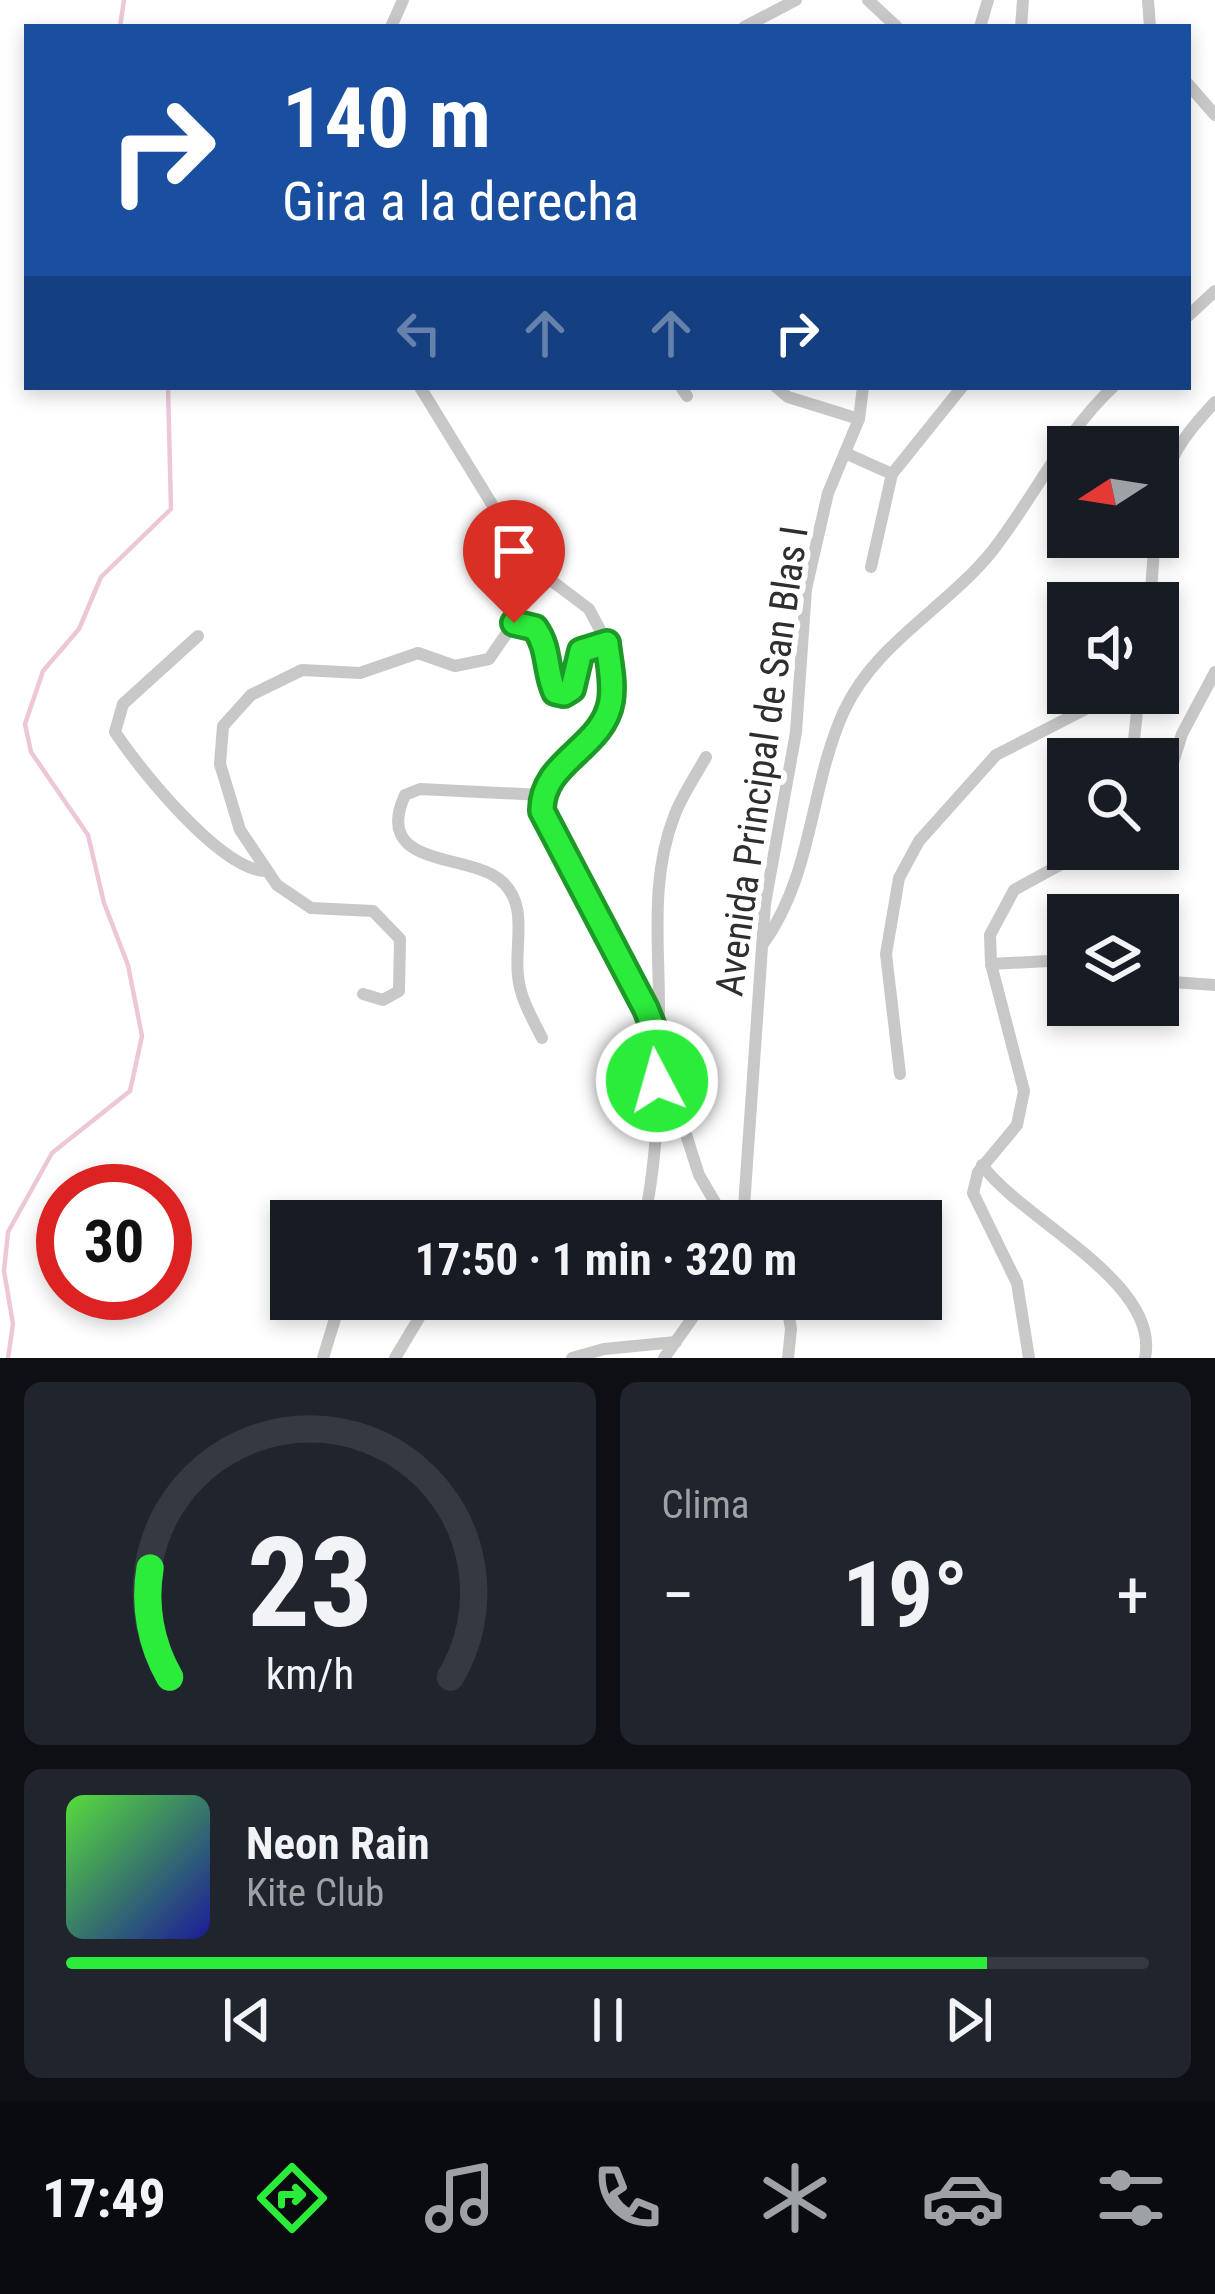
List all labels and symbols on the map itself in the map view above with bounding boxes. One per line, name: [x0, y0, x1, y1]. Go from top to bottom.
north arrow: [1047, 426, 1179, 558]
pin: [463, 500, 565, 623]
street label: Avenida Principal de San Blas I: [706, 523, 818, 999]
position arrow: [594, 1018, 720, 1144]
speed limit sign: 30: [36, 1164, 192, 1320]

